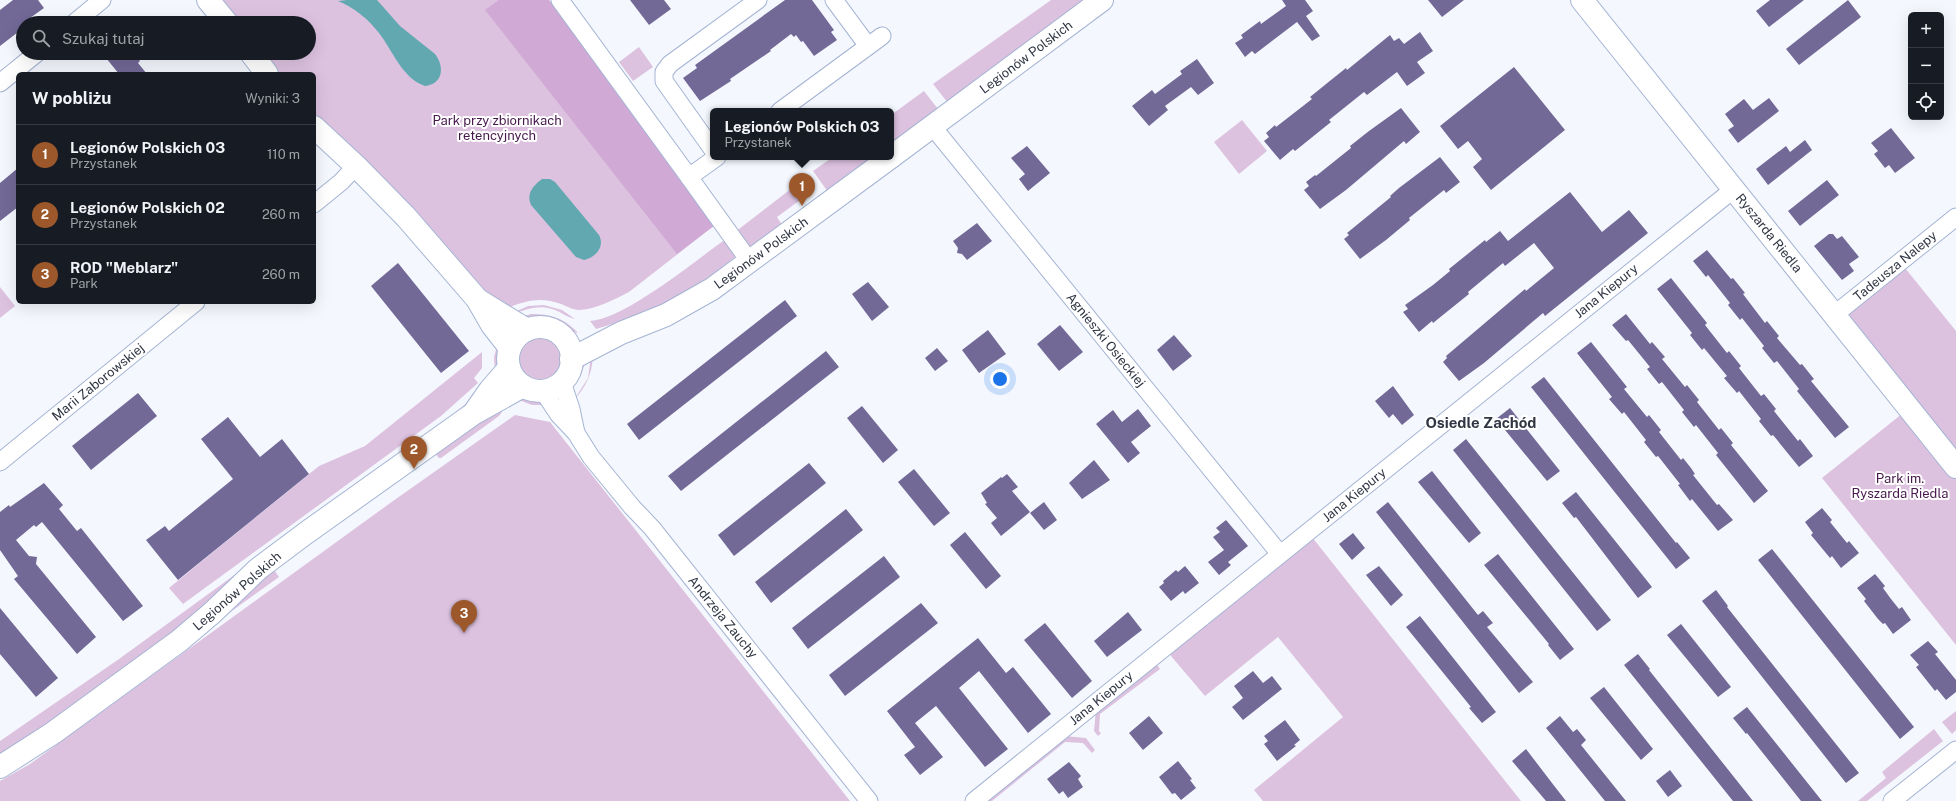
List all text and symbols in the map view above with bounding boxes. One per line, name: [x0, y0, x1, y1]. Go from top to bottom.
map controls: [1908, 12, 1944, 120]
button: +: [1908, 12, 1944, 48]
search box: [16, 16, 316, 60]
street label: Legionów Polskich: [977, 17, 1075, 97]
icon: search: [30, 27, 52, 49]
text: Szukaj tutaj: [62, 30, 145, 47]
button: −: [1908, 48, 1944, 84]
button: locate: [1908, 84, 1944, 120]
text: W pobliżu: [32, 88, 111, 108]
text: Wyniki: 3: [245, 91, 300, 106]
popup: [710, 108, 894, 160]
park label: Park przy zbiornikach retencyjnych: [432, 113, 562, 143]
text: Legionów Polskich 03: [724, 118, 880, 135]
text: Przystanek: [724, 135, 792, 150]
text: Legionów Polskich 03: [70, 139, 225, 156]
text: 1: [42, 147, 48, 162]
text: 110 m: [267, 147, 300, 162]
text: Przystanek: [70, 156, 137, 171]
pin: 1: [789, 173, 815, 206]
street label: Ryszarda Riedla: [1733, 191, 1805, 275]
text: Legionów Polskich 02: [70, 199, 225, 216]
text: 2: [41, 207, 49, 222]
text: 260 m: [262, 207, 300, 222]
street label: Legionów Polskich: [711, 214, 811, 292]
text: Przystanek: [70, 216, 137, 231]
street label: Tadeusza Nalepy: [1850, 228, 1940, 304]
text: ROD "Meblarz": [70, 259, 178, 276]
street label: Jana Kiepury: [1571, 261, 1641, 321]
text: 3: [41, 267, 49, 282]
text: 260 m: [262, 267, 300, 282]
text: Park: [70, 276, 98, 291]
street label: Agnieszki Osieckiej: [1064, 290, 1148, 390]
street label: Marii Zaborowskiej: [49, 340, 147, 424]
your location: [990, 369, 1010, 389]
district label: Osiedle Zachód: [1426, 414, 1536, 431]
pin: 2: [401, 436, 427, 469]
street label: Jana Kiepury: [1319, 465, 1389, 525]
park label: Park im. Ryszarda Riedla: [1852, 471, 1948, 501]
street label: Legionów Polskich: [190, 549, 284, 633]
street label: Andrzeja Zauchy: [685, 573, 761, 661]
pin: 3: [451, 600, 477, 633]
street label: Jana Kiepury: [1066, 668, 1136, 728]

